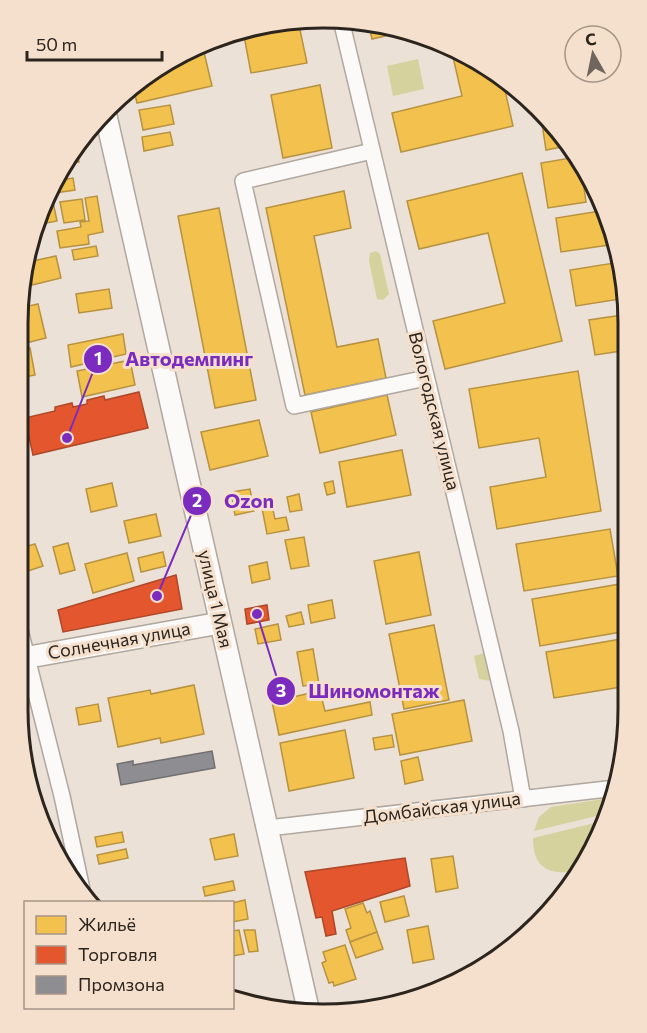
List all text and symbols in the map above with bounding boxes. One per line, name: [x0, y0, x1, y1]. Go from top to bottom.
scale bar: [27, 24, 162, 62]
north arrow: [563, 24, 623, 84]
text: С: [584, 28, 598, 49]
text: 50 m: [36, 33, 77, 55]
street label: Вологодская улица: [405, 329, 465, 492]
callout: Автодемпинг: [83, 340, 265, 378]
text: Автодемпинг: [125, 346, 253, 370]
text: 1: [94, 347, 102, 369]
callout: Ozon: [182, 482, 286, 520]
text: Ozon: [224, 488, 274, 512]
text: 2: [192, 489, 202, 511]
street label: улица 1 Мая: [194, 548, 238, 650]
street label: Солнечная улица: [46, 617, 192, 663]
callout: Шиномонтаж: [266, 672, 451, 710]
text: Шиномонтаж: [308, 678, 440, 702]
text: 3: [276, 679, 286, 701]
street label: Домбайская улица: [362, 786, 522, 828]
legend: [24, 901, 234, 1009]
text: Жильё: [78, 913, 136, 935]
text: Торговля: [78, 943, 157, 965]
text: Промзона: [78, 973, 165, 995]

